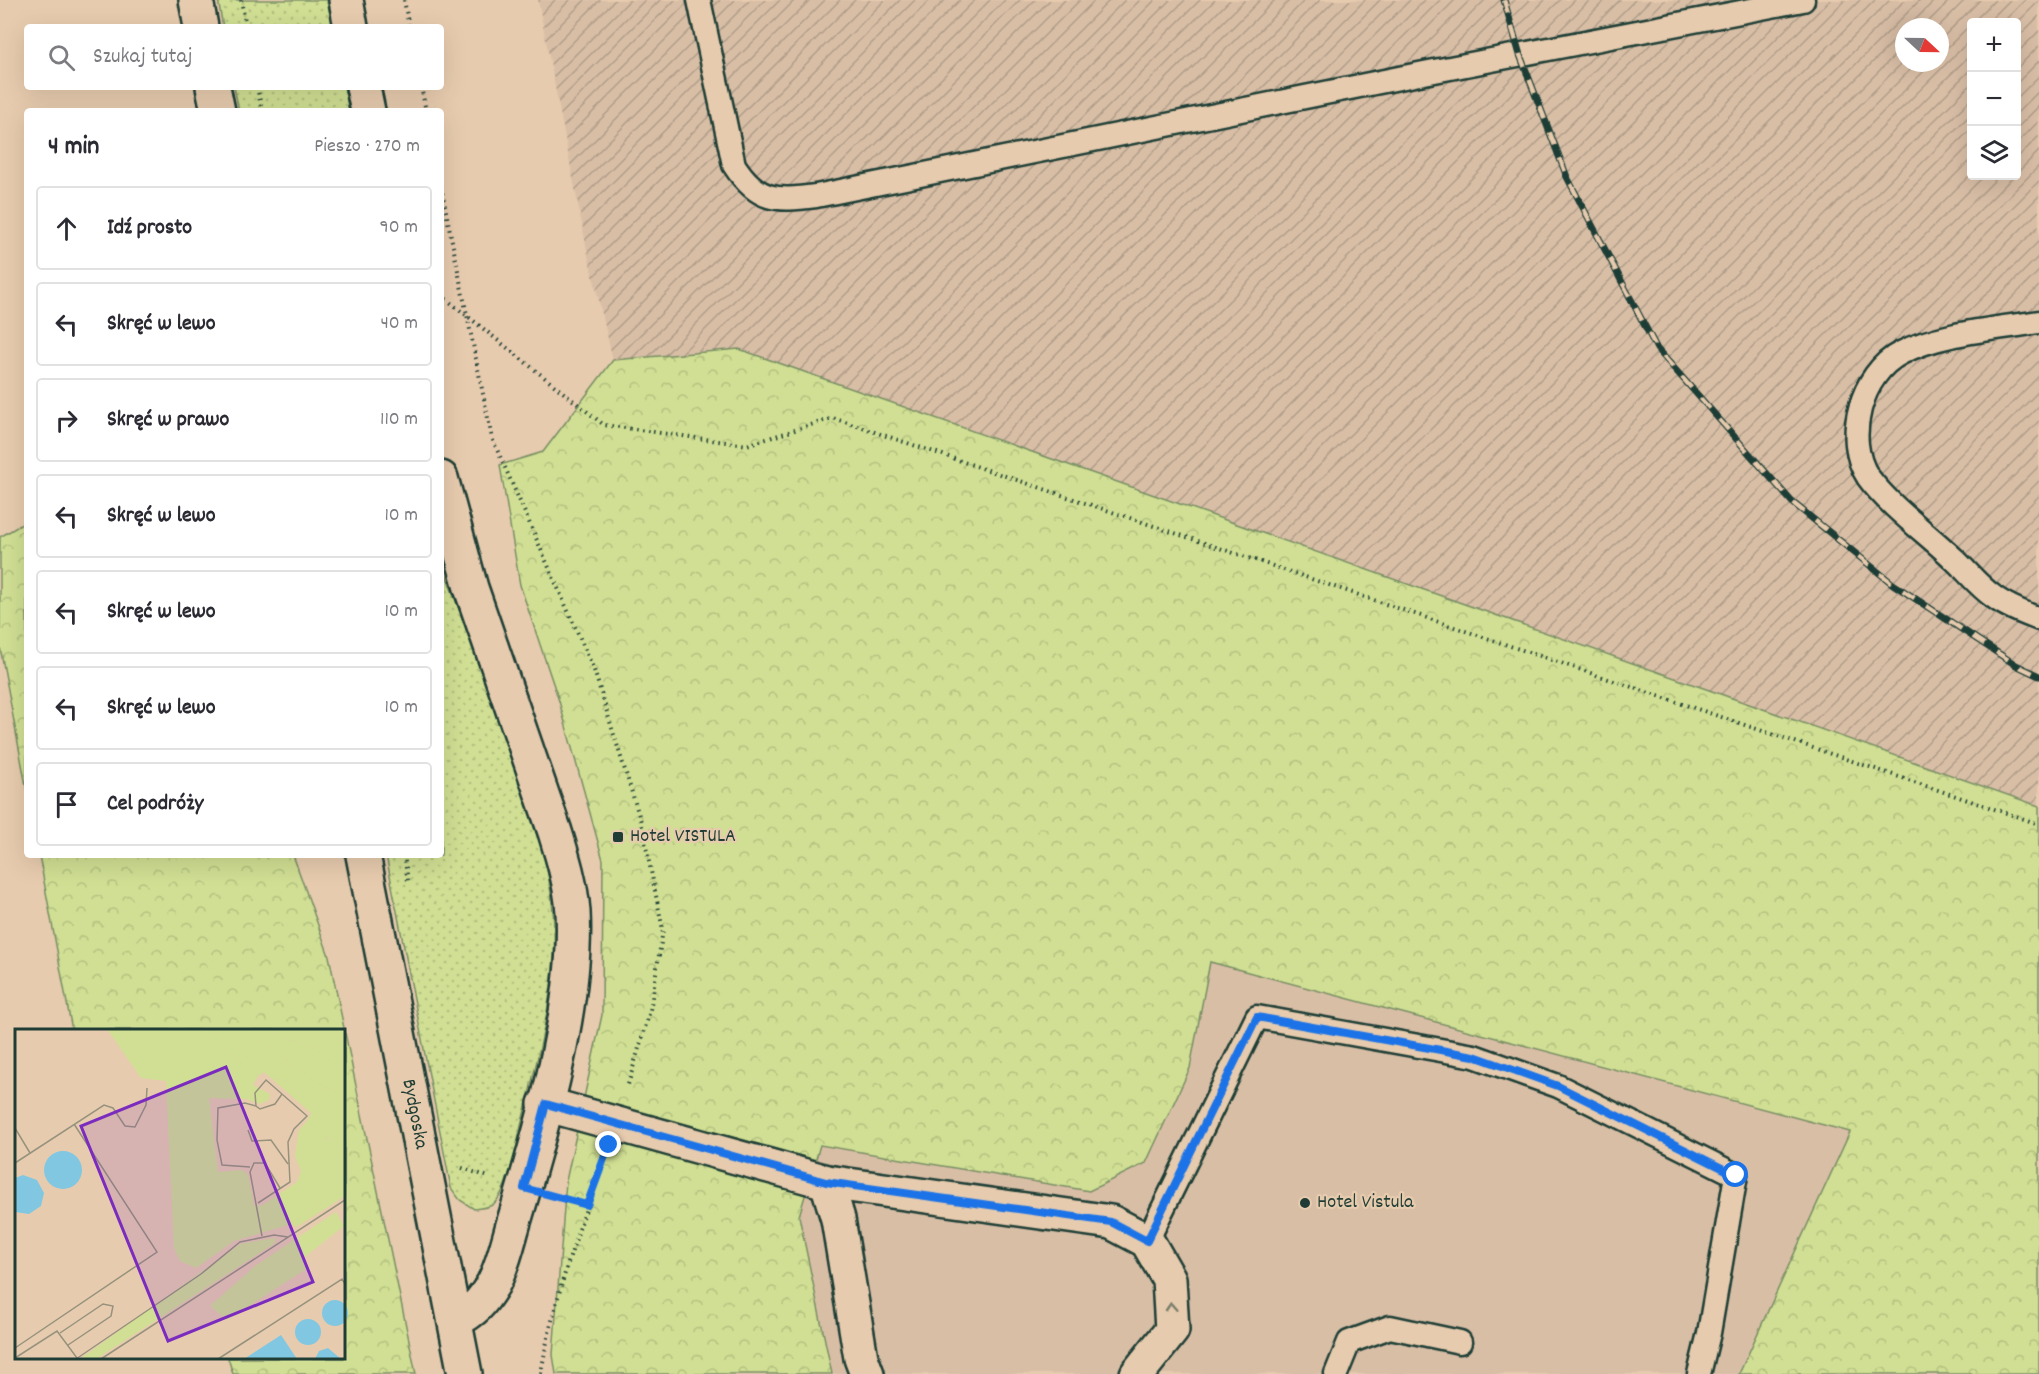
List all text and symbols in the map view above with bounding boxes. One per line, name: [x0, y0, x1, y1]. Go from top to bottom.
north arrow: [1895, 18, 1949, 72]
map controls: [1967, 18, 2021, 180]
button: +: [1967, 18, 2021, 72]
search box: [24, 24, 444, 90]
icon: search: [45, 41, 78, 74]
text: Szukaj tutaj: [93, 42, 192, 73]
button: −: [1967, 72, 2021, 126]
button: layers: [1967, 126, 2021, 180]
text: 4 min: [48, 129, 99, 166]
text: Pieszo · 270 m: [314, 133, 420, 161]
icon: ahead: [50, 212, 83, 245]
text: Idź prosto: [107, 213, 192, 244]
text: 90 m: [380, 214, 418, 242]
icon: left: [50, 308, 83, 341]
text: Skręć w lewo: [107, 309, 216, 340]
text: 40 m: [380, 310, 418, 338]
icon: right: [50, 404, 83, 437]
text: Skręć w prawo: [107, 405, 229, 436]
text: 110 m: [380, 406, 418, 434]
icon: left: [50, 500, 83, 533]
text: Skręć w lewo: [107, 501, 216, 532]
text: 10 m: [384, 502, 418, 530]
icon: left: [50, 596, 83, 629]
text: Skręć w lewo: [107, 597, 216, 628]
text: 10 m: [384, 598, 418, 626]
icon: left: [50, 692, 83, 725]
text: Skręć w lewo: [107, 693, 216, 724]
text: 10 m: [384, 694, 418, 722]
icon: arrive: [50, 788, 83, 821]
text: Cel podróży: [107, 789, 203, 820]
place label: Hotel VISTULA: [630, 823, 736, 851]
marker: Hotel VISTULA: [611, 830, 625, 844]
inset map: [15, 1029, 345, 1359]
street label: Bydgoska: [393, 1077, 435, 1152]
route end: [595, 1131, 621, 1157]
route start: [1722, 1161, 1748, 1187]
place label: Hotel Vistula: [1317, 1189, 1414, 1217]
marker: Hotel Vistula: [1298, 1196, 1312, 1210]
one-way arrow: [1164, 1302, 1177, 1311]

